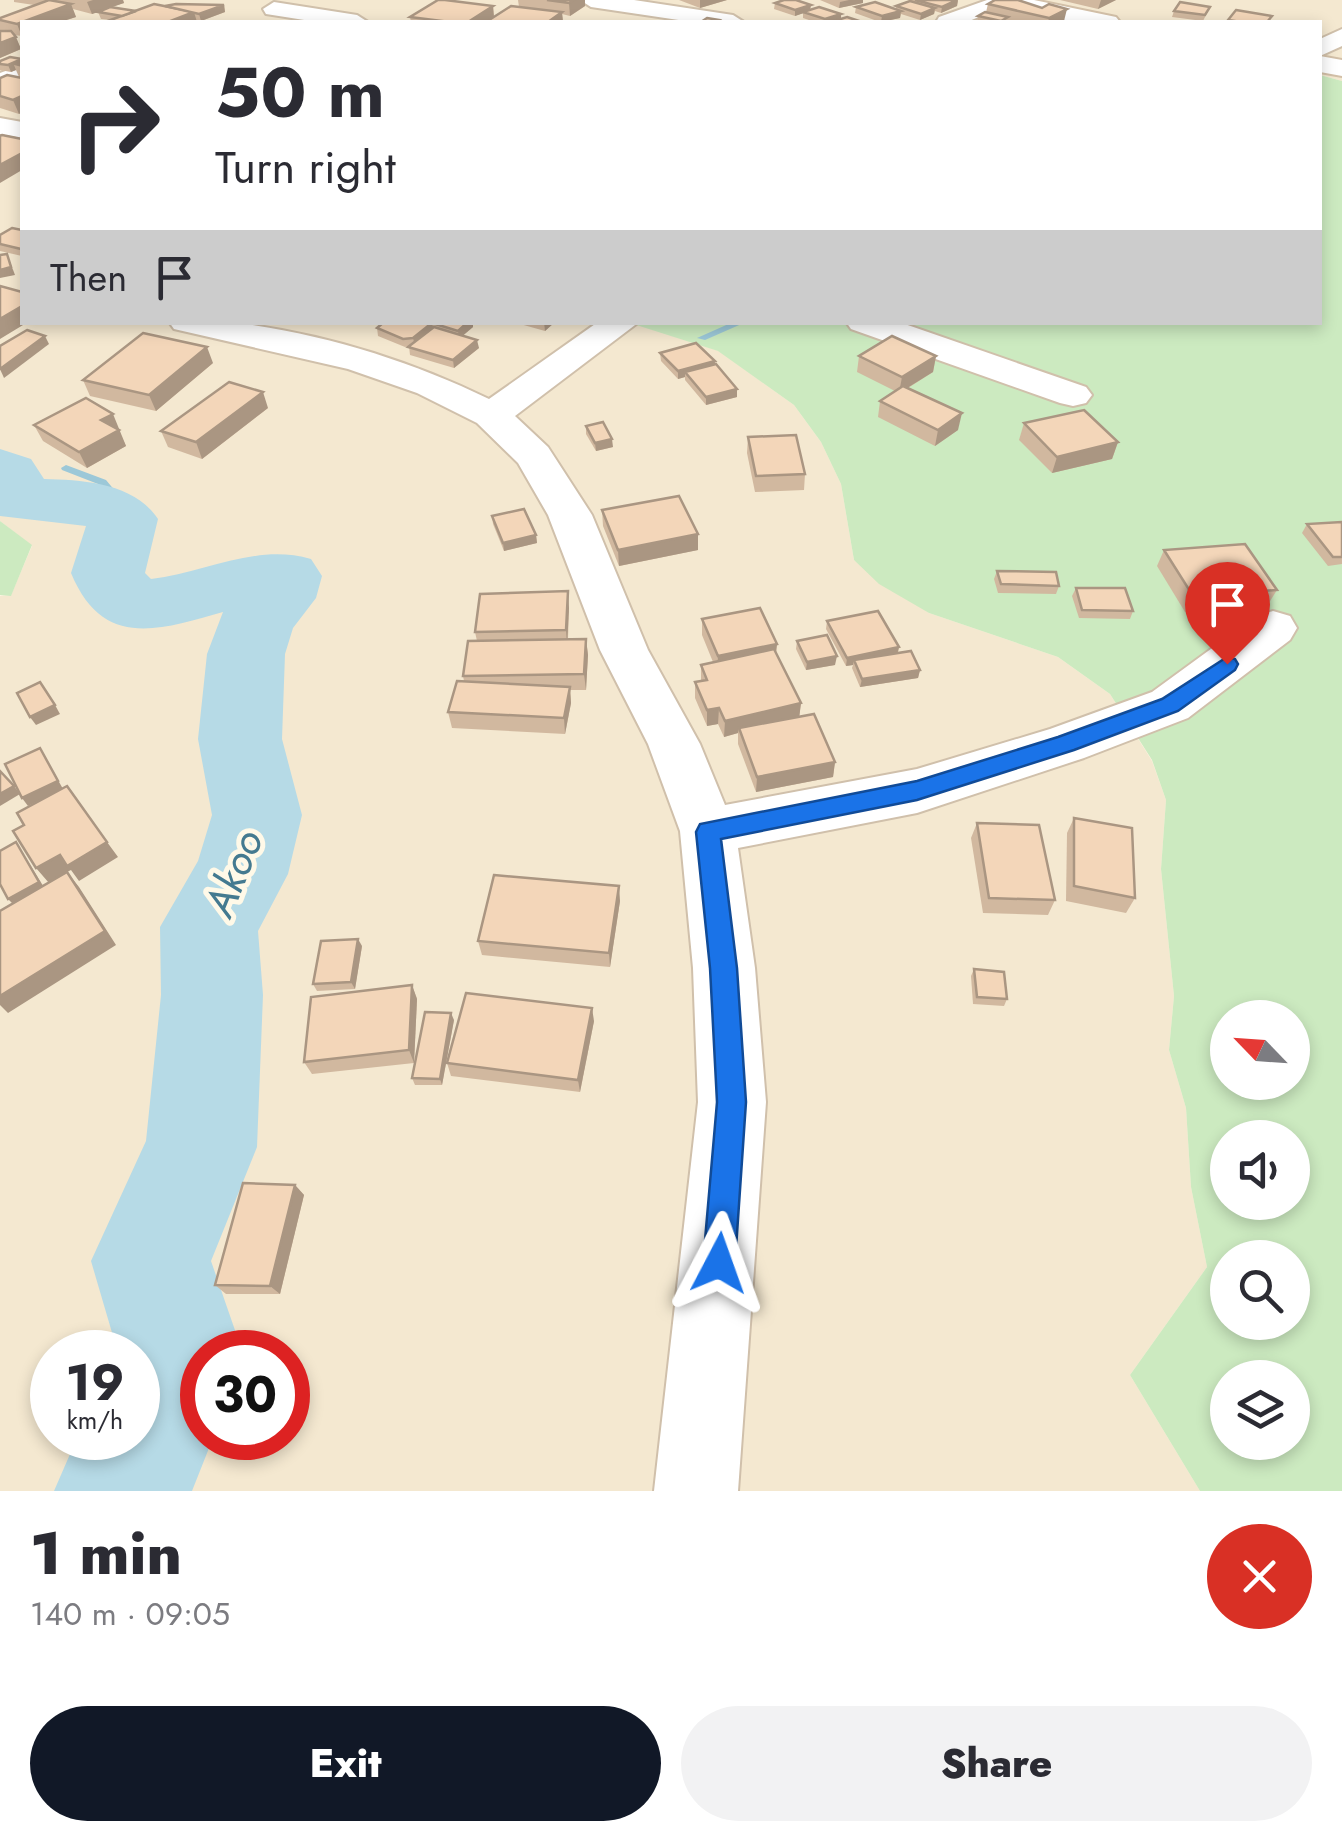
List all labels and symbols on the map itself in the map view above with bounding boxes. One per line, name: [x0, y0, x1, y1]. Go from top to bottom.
pin: [1185, 562, 1270, 665]
water label: Akoo: [188, 820, 279, 928]
north arrow: [1210, 1000, 1310, 1100]
position arrow: [667, 1211, 771, 1315]
speed limit sign: 30: [180, 1330, 310, 1460]

